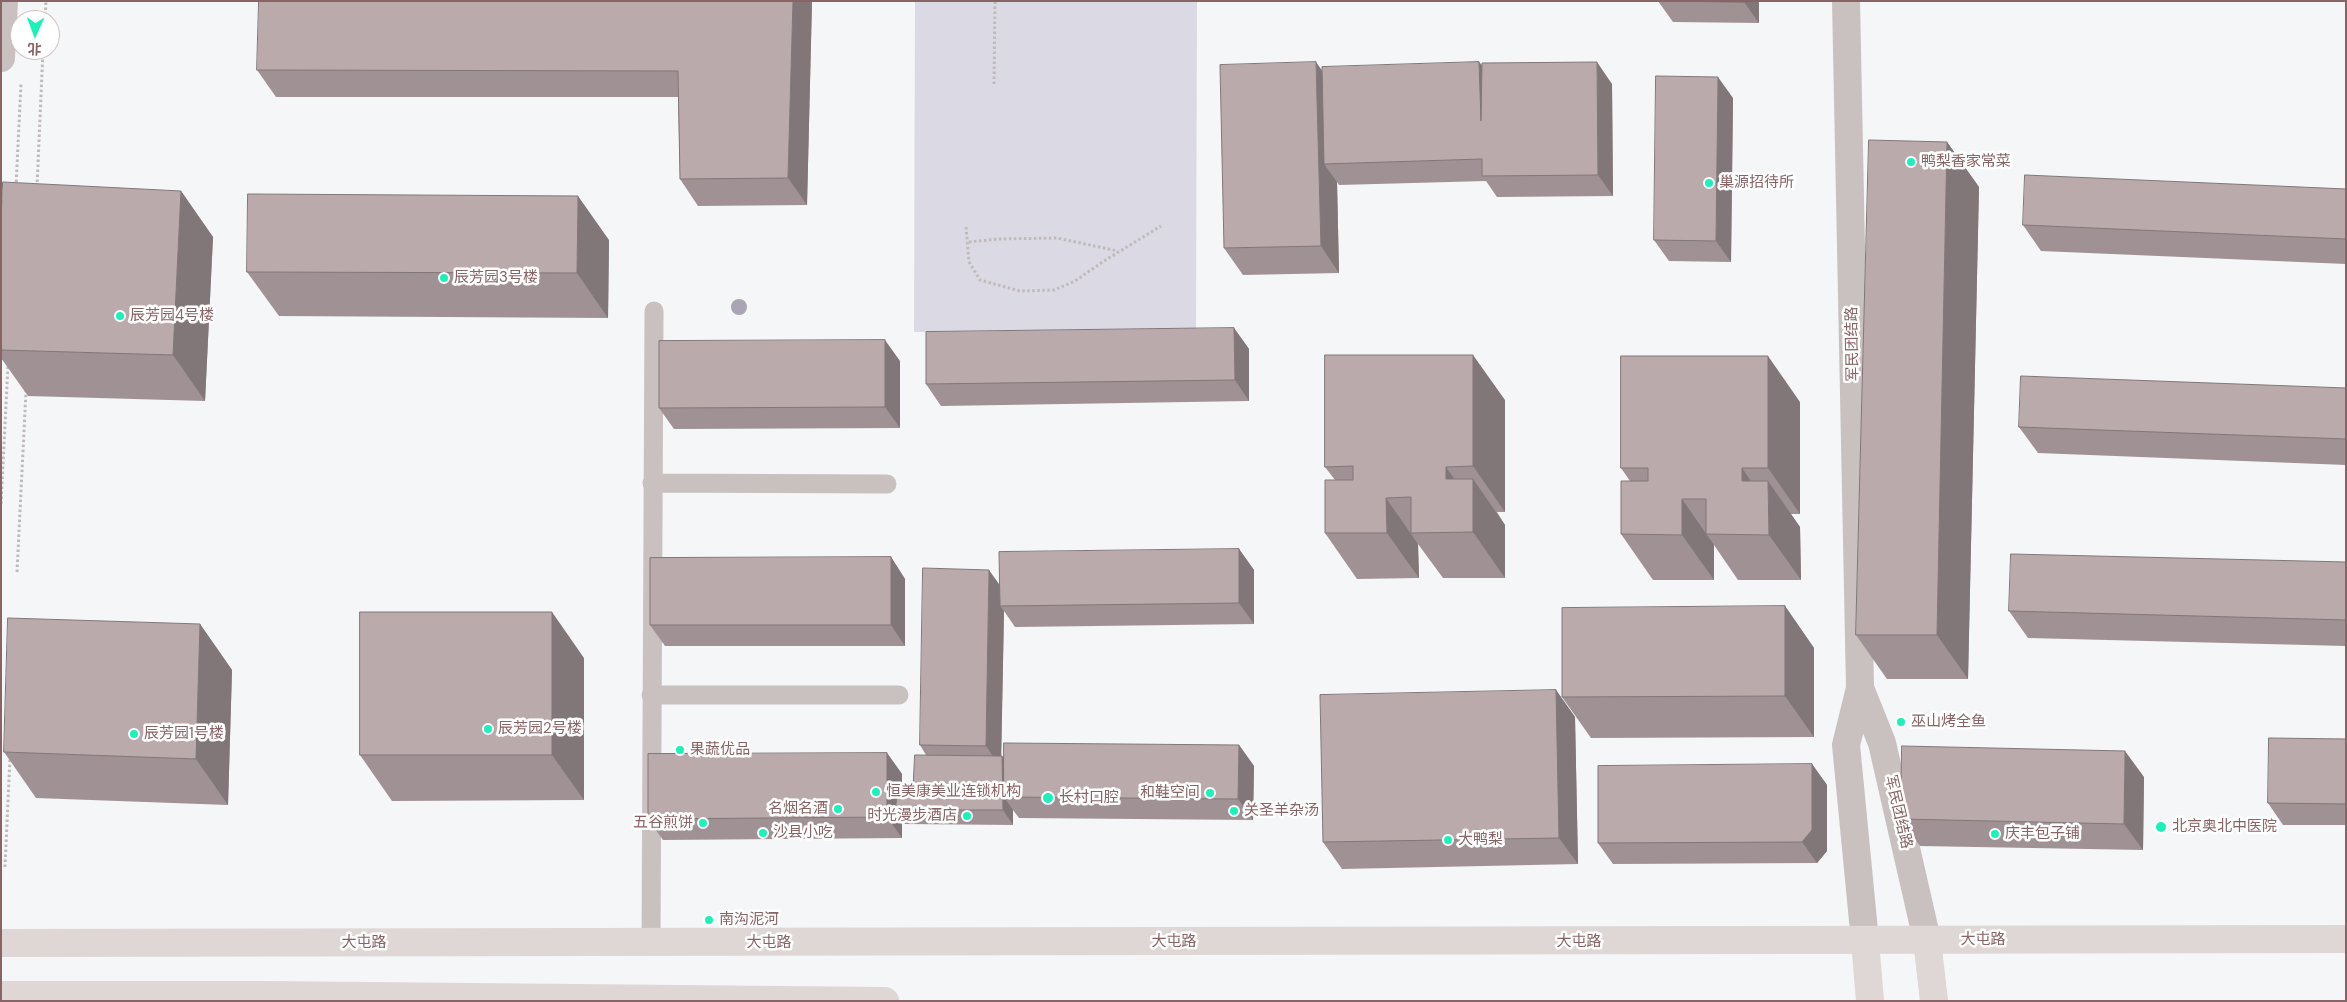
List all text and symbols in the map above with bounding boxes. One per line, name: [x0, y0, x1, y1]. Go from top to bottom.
north arrow: [10, 10, 60, 60]
text: 北: [27, 40, 42, 58]
place label: 鸭梨香家常菜: [1921, 153, 2011, 171]
marker: 鸭梨香家常菜: [1905, 156, 1917, 168]
place label: 巢源招待所: [1719, 174, 1794, 192]
marker: 巢源招待所: [1703, 177, 1715, 189]
place label: 辰芳园3号楼: [454, 269, 538, 287]
marker: 辰芳园3号楼: [438, 272, 450, 284]
street label: 军民团结路: [1843, 306, 1863, 382]
place label: 辰芳园4号楼: [130, 307, 214, 325]
marker: 辰芳园4号楼: [114, 310, 126, 322]
place label: 巫山烤全鱼: [1911, 713, 1986, 731]
marker: 巫山烤全鱼: [1895, 716, 1907, 728]
place label: 辰芳园2号楼: [498, 720, 582, 738]
marker: 辰芳园2号楼: [482, 723, 494, 735]
place label: 辰芳园1号楼: [144, 725, 224, 743]
marker: 辰芳园1号楼: [128, 728, 140, 740]
place label: 果蔬优品: [690, 741, 750, 759]
marker: 果蔬优品: [674, 744, 686, 756]
street label: 军民团结路: [1881, 773, 1915, 851]
place label: 恒美康美业连锁机构: [886, 783, 1021, 801]
place label: 和鞋空间: [1140, 784, 1200, 802]
marker: 恒美康美业连锁机构: [870, 786, 882, 798]
marker: 和鞋空间: [1204, 787, 1216, 799]
place label: 长村口腔: [1059, 789, 1119, 807]
marker: 长村口腔: [1041, 791, 1055, 805]
place label: 名烟名酒: [768, 800, 828, 818]
place label: 关圣羊杂汤: [1244, 802, 1319, 820]
marker: 名烟名酒: [832, 803, 844, 815]
marker: 关圣羊杂汤: [1228, 805, 1240, 817]
place label: 时光漫步酒店: [867, 807, 957, 825]
marker: 时光漫步酒店: [961, 810, 973, 822]
place label: 五谷煎饼: [633, 814, 693, 832]
marker: 五谷煎饼: [697, 817, 709, 829]
place label: 北京奥北中医院: [2172, 818, 2277, 836]
marker: 北京奥北中医院: [2154, 820, 2168, 834]
place label: 沙县小吃: [773, 824, 833, 842]
place label: 庆丰包子铺: [2005, 825, 2080, 843]
marker: 沙县小吃: [757, 827, 769, 839]
marker: 庆丰包子铺: [1989, 828, 2001, 840]
place label: 大鸭梨: [1458, 831, 1503, 849]
marker: 大鸭梨: [1442, 834, 1454, 846]
place label: 南沟泥河: [719, 911, 779, 929]
marker: 南沟泥河: [703, 914, 715, 926]
street label: 大屯路: [1961, 931, 2005, 949]
street label: 大屯路: [1152, 933, 1196, 951]
street label: 大屯路: [1557, 933, 1601, 951]
street label: 大屯路: [342, 934, 386, 952]
street label: 大屯路: [747, 934, 791, 952]

